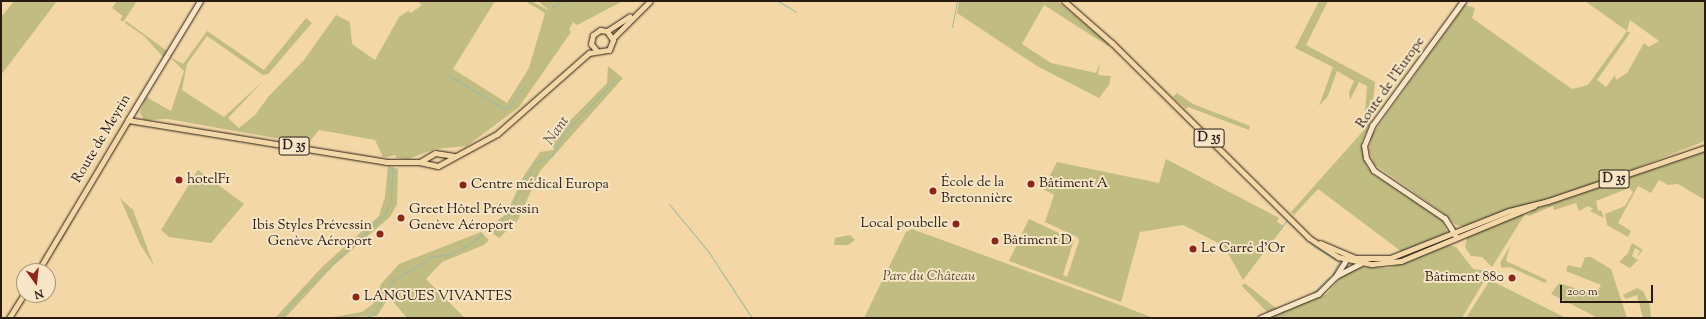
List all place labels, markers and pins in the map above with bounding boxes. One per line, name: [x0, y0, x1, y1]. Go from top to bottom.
place label: hotelF1: [187, 172, 230, 188]
marker: hotelF1: [174, 175, 184, 185]
place label: École de la Bretonnière: [941, 175, 1013, 208]
place label: Bâtiment A: [1039, 176, 1108, 192]
place label: Centre médical Europa: [471, 177, 609, 193]
marker: Bâtiment A: [1026, 179, 1036, 189]
marker: Centre médical Europa: [458, 180, 468, 190]
marker: École de la Bretonnière: [928, 186, 938, 196]
place label: Greet Hôtel Prévessin Genève Aéroport: [409, 202, 539, 234]
marker: Greet Hôtel Prévessin Genève Aéroport: [396, 213, 406, 223]
place label: Local poubelle: [861, 216, 948, 232]
place label: Ibis Styles Prévessin Genève Aéroport: [252, 218, 372, 250]
marker: Local poubelle: [951, 219, 961, 229]
marker: Ibis Styles Prévessin Genève Aéroport: [375, 229, 385, 239]
place label: Bâtiment D: [1003, 233, 1072, 249]
marker: Bâtiment D: [990, 236, 1000, 246]
place label: Le Carré d'Or: [1201, 241, 1285, 257]
marker: Le Carré d'Or: [1188, 244, 1198, 254]
place label: Bâtiment 880: [1425, 270, 1504, 286]
marker: Bâtiment 880: [1507, 273, 1517, 283]
place label: LANGUES VIVANTES: [364, 289, 512, 305]
marker: LANGUES VIVANTES: [351, 292, 361, 302]

